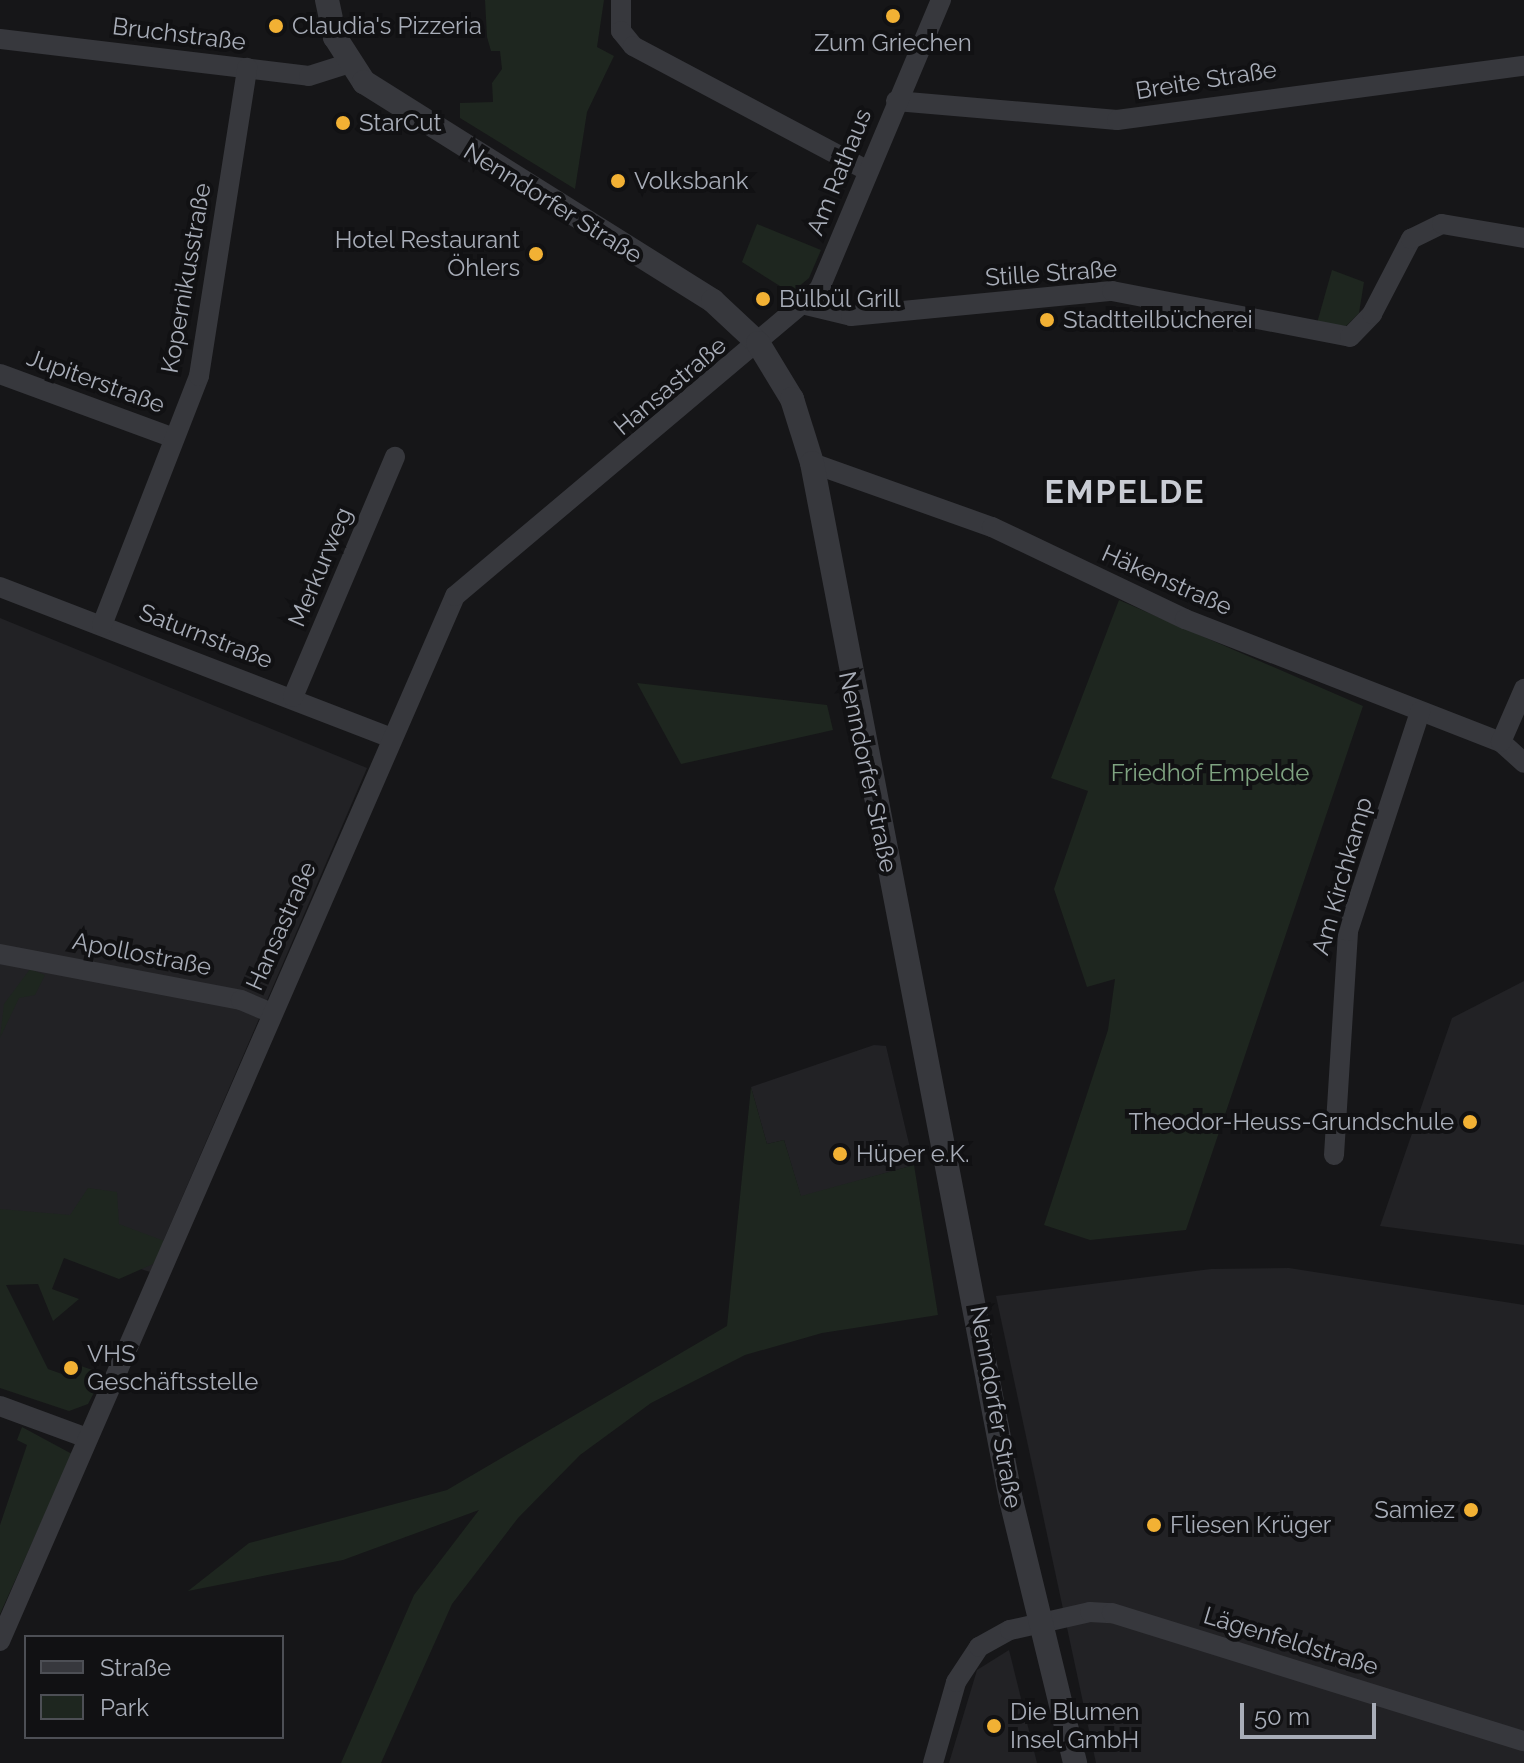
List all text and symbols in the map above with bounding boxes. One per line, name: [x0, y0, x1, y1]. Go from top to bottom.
marker: Zum Griechen: [884, 7, 902, 25]
street label: Bruchstraße: [111, 12, 247, 56]
place label: Claudia's Pizzeria: [292, 12, 482, 40]
marker: Claudia's Pizzeria: [267, 17, 285, 35]
place label: Zum Griechen: [814, 29, 972, 57]
street label: Breite Straße: [1133, 55, 1279, 105]
street label: Am Rathaus: [801, 105, 877, 239]
place label: StarCut: [359, 109, 442, 137]
marker: StarCut: [334, 114, 352, 132]
street label: Nenndorfer Straße: [458, 136, 648, 270]
place label: Volksbank: [634, 167, 748, 195]
marker: Volksbank: [609, 172, 627, 190]
street label: Kopernikusstraße: [155, 181, 217, 375]
place label: Hotel Restaurant Öhlers: [334, 226, 520, 282]
marker: Hotel Restaurant Öhlers: [527, 245, 545, 263]
street label: Stille Straße: [984, 254, 1118, 292]
place label: Bülbül Grill: [779, 285, 901, 313]
marker: Bülbül Grill: [754, 290, 772, 308]
place label: Stadtteilbücherei: [1063, 306, 1253, 334]
marker: Stadtteilbücherei: [1038, 311, 1056, 329]
street label: Hansastraße: [608, 331, 732, 441]
street label: Jupiterstraße: [23, 343, 169, 419]
district label: EMPELDE: [1045, 473, 1205, 511]
street label: Merkurweg: [282, 503, 358, 631]
street label: Häkenstraße: [1098, 539, 1236, 621]
street label: Saturnstraße: [135, 597, 277, 675]
street label: Nenndorfer Straße: [833, 669, 903, 875]
park label: Friedhof Empelde: [1111, 759, 1309, 787]
street label: Am Kirchkamp: [1306, 794, 1378, 958]
street label: Hansastraße: [240, 857, 322, 995]
street label: Apollostraße: [70, 926, 214, 982]
place label: Theodor-Heuss-Grundschule: [1129, 1108, 1454, 1136]
marker: Theodor-Heuss-Grundschule: [1461, 1113, 1479, 1131]
place label: Hüper e.K.: [856, 1140, 970, 1168]
marker: Hüper e.K.: [831, 1145, 849, 1163]
street label: Nenndorfer Straße: [964, 1303, 1028, 1511]
place label: VHS Geschäftsstelle: [87, 1340, 258, 1396]
marker: VHS Geschäftsstelle: [62, 1359, 80, 1377]
place label: Samiez: [1374, 1496, 1455, 1524]
marker: Samiez: [1462, 1501, 1480, 1519]
place label: Fliesen Krüger: [1170, 1511, 1331, 1539]
marker: Fliesen Krüger: [1145, 1516, 1163, 1534]
street label: Lägenfeldstraße: [1200, 1601, 1382, 1681]
legend: [24, 1635, 284, 1739]
text: Straße: [100, 1653, 171, 1682]
scale bar: [1244, 1687, 1380, 1737]
text: Park: [100, 1693, 149, 1722]
place label: Die Blumen Insel GmbH: [1010, 1698, 1140, 1754]
text: 50 m: [1254, 1702, 1310, 1731]
marker: Die Blumen Insel GmbH: [985, 1717, 1003, 1735]

